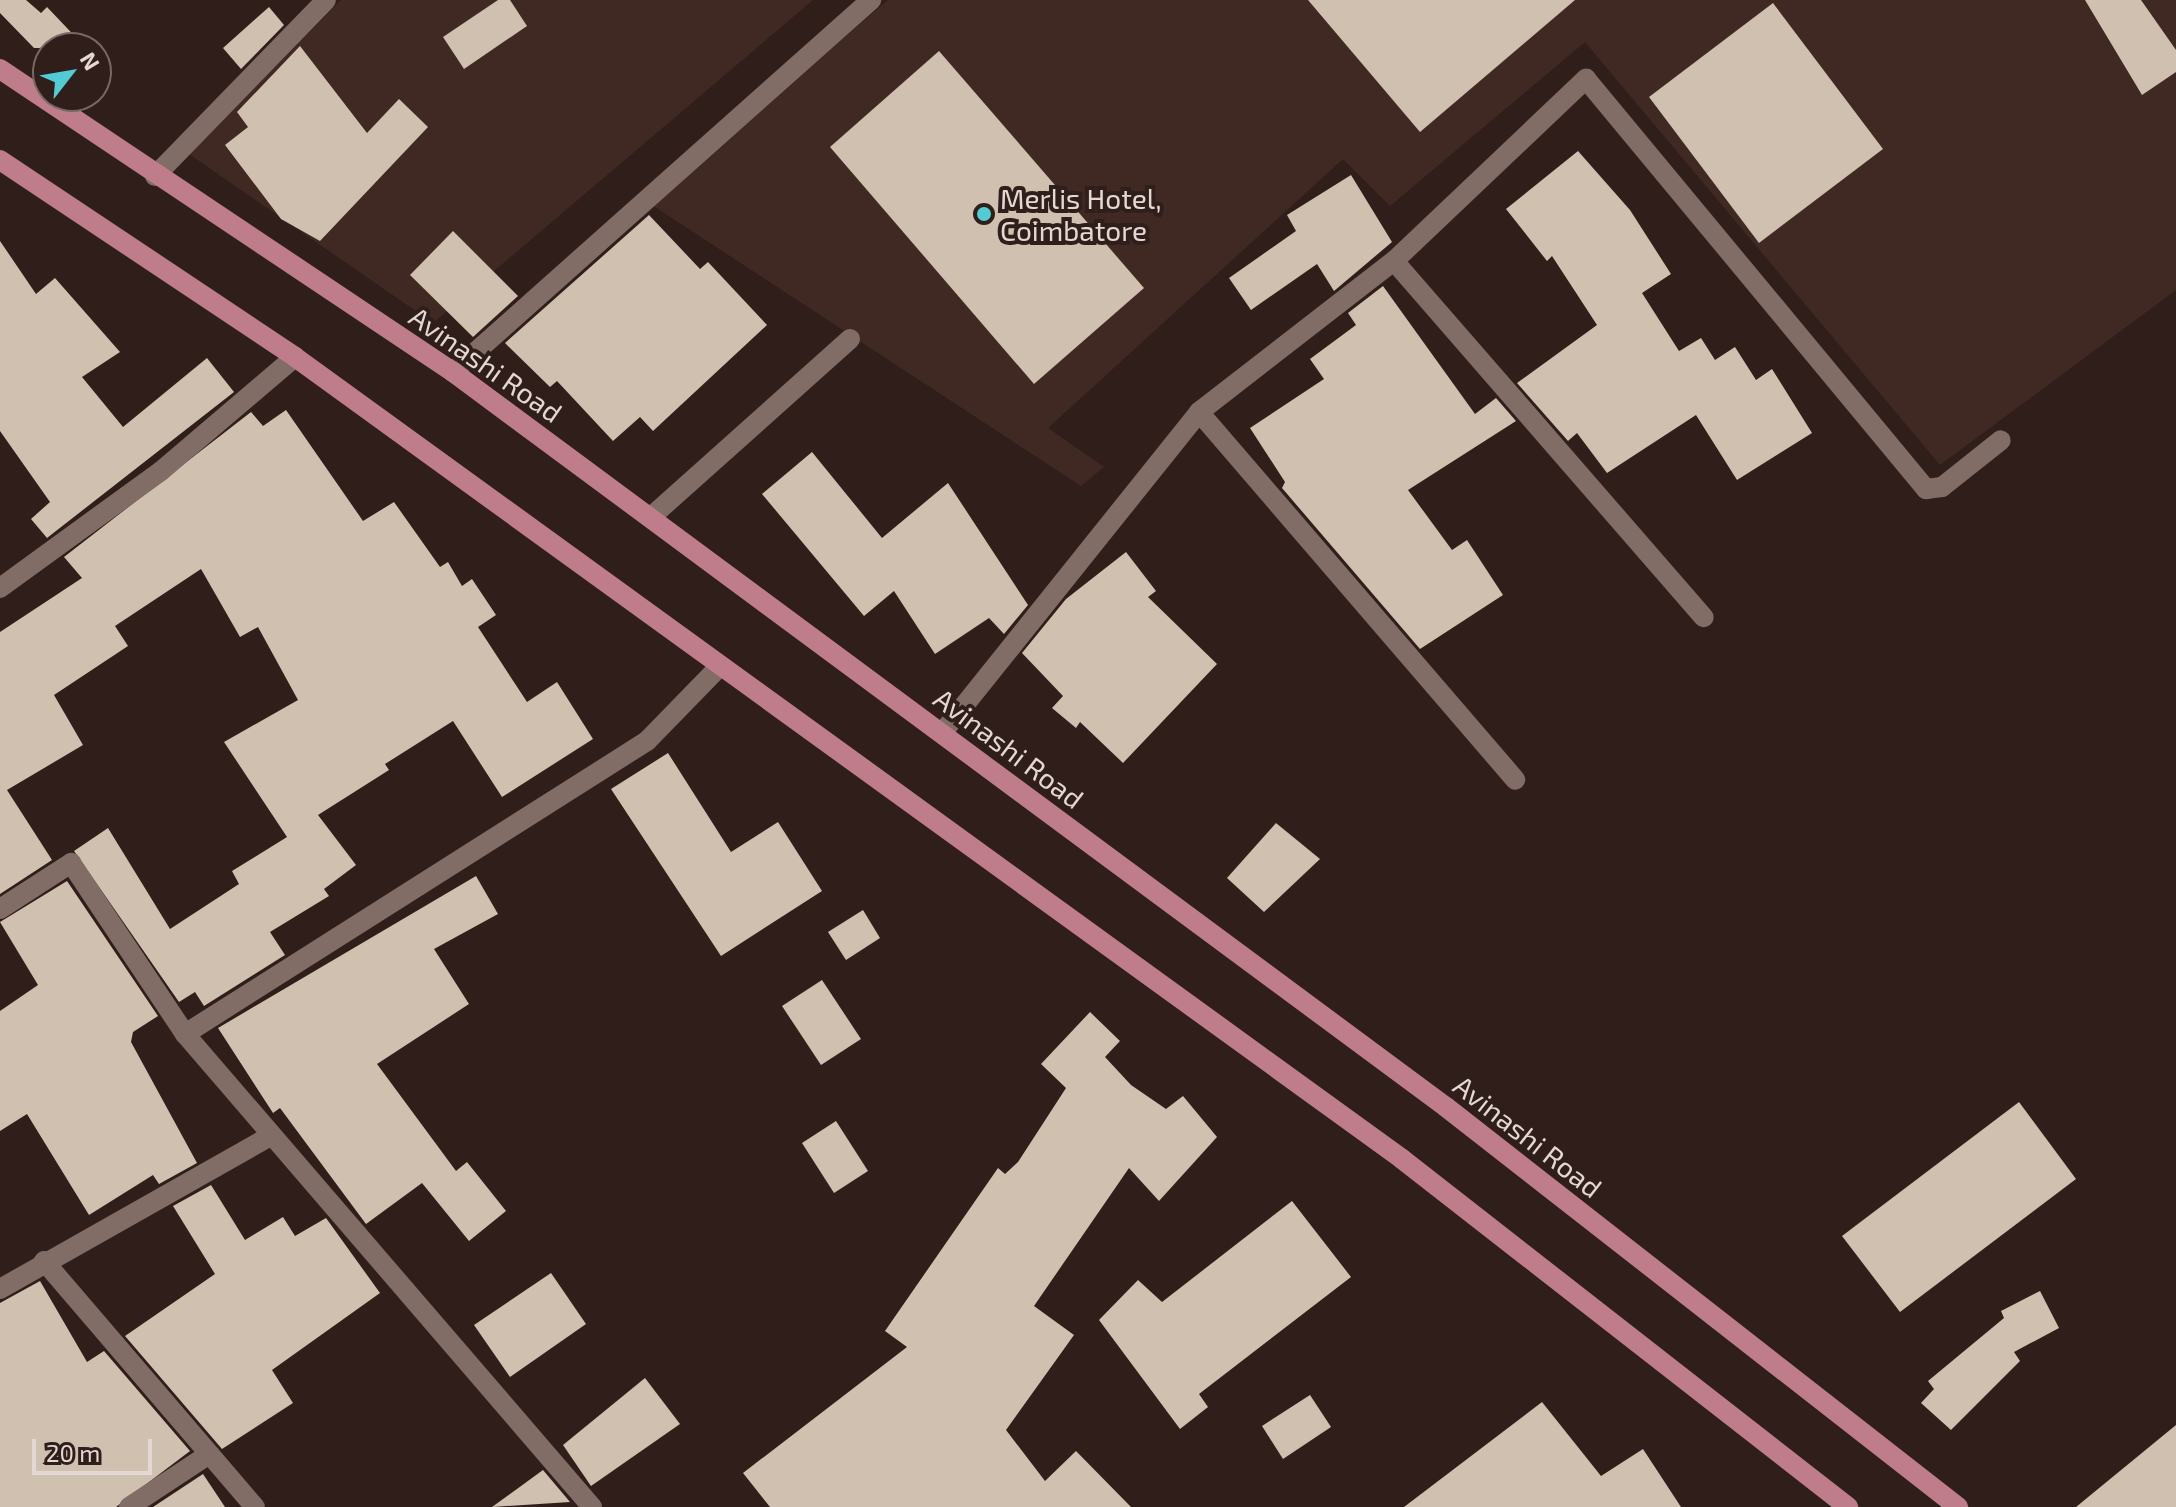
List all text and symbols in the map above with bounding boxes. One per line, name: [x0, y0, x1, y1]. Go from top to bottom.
north arrow: [32, 32, 112, 112]
text: N: [76, 47, 106, 74]
place label: Merlis Hotel, Coimbatore: [1000, 181, 1162, 247]
marker: Merlis Hotel, Coimbatore: [975, 205, 993, 223]
street label: Avinashi Road: [403, 299, 569, 429]
street label: Avinashi Road: [928, 681, 1090, 815]
street label: Avinashi Road: [1447, 1068, 1609, 1204]
scale bar: [36, 1423, 156, 1473]
text: 20 m: [46, 1438, 100, 1467]

